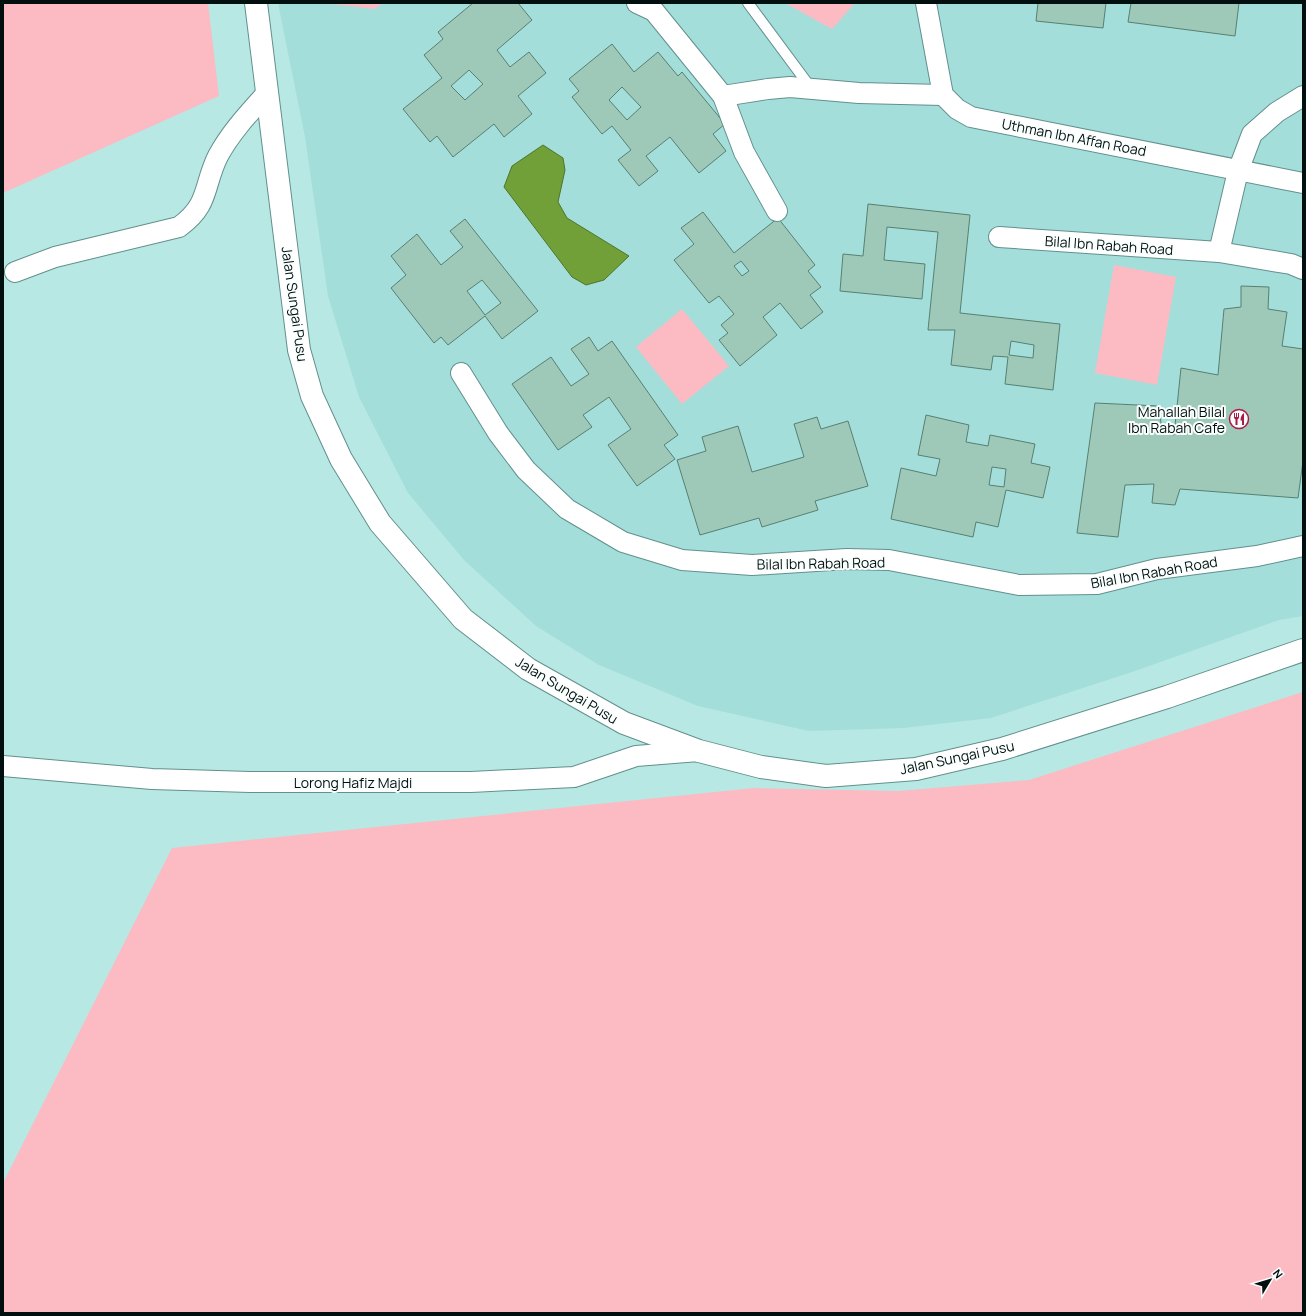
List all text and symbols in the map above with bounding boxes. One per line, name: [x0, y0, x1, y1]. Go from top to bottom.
street label: Uthman Ibn Affan Road: [1000, 114, 1148, 160]
street label: Bilal Ibn Rabah Road: [1044, 231, 1174, 259]
street label: Jalan Sungai Pusu: [278, 245, 312, 363]
place label: Mahallah Bilal Ibn Rabah Cafe: [1128, 402, 1225, 437]
restaurant icon: Mahallah Bilal Ibn Rabah Cafe: [1228, 408, 1250, 430]
street label: Bilal Ibn Rabah Road: [1089, 551, 1219, 593]
street label: Bilal Ibn Rabah Road: [757, 552, 885, 574]
street label: Jalan Sungai Pusu: [512, 652, 622, 728]
street label: Jalan Sungai Pusu: [898, 736, 1016, 778]
street label: Lorong Hafiz Majdi: [294, 773, 412, 792]
north arrow: [1250, 1260, 1290, 1300]
text: N: [1270, 1266, 1287, 1281]

